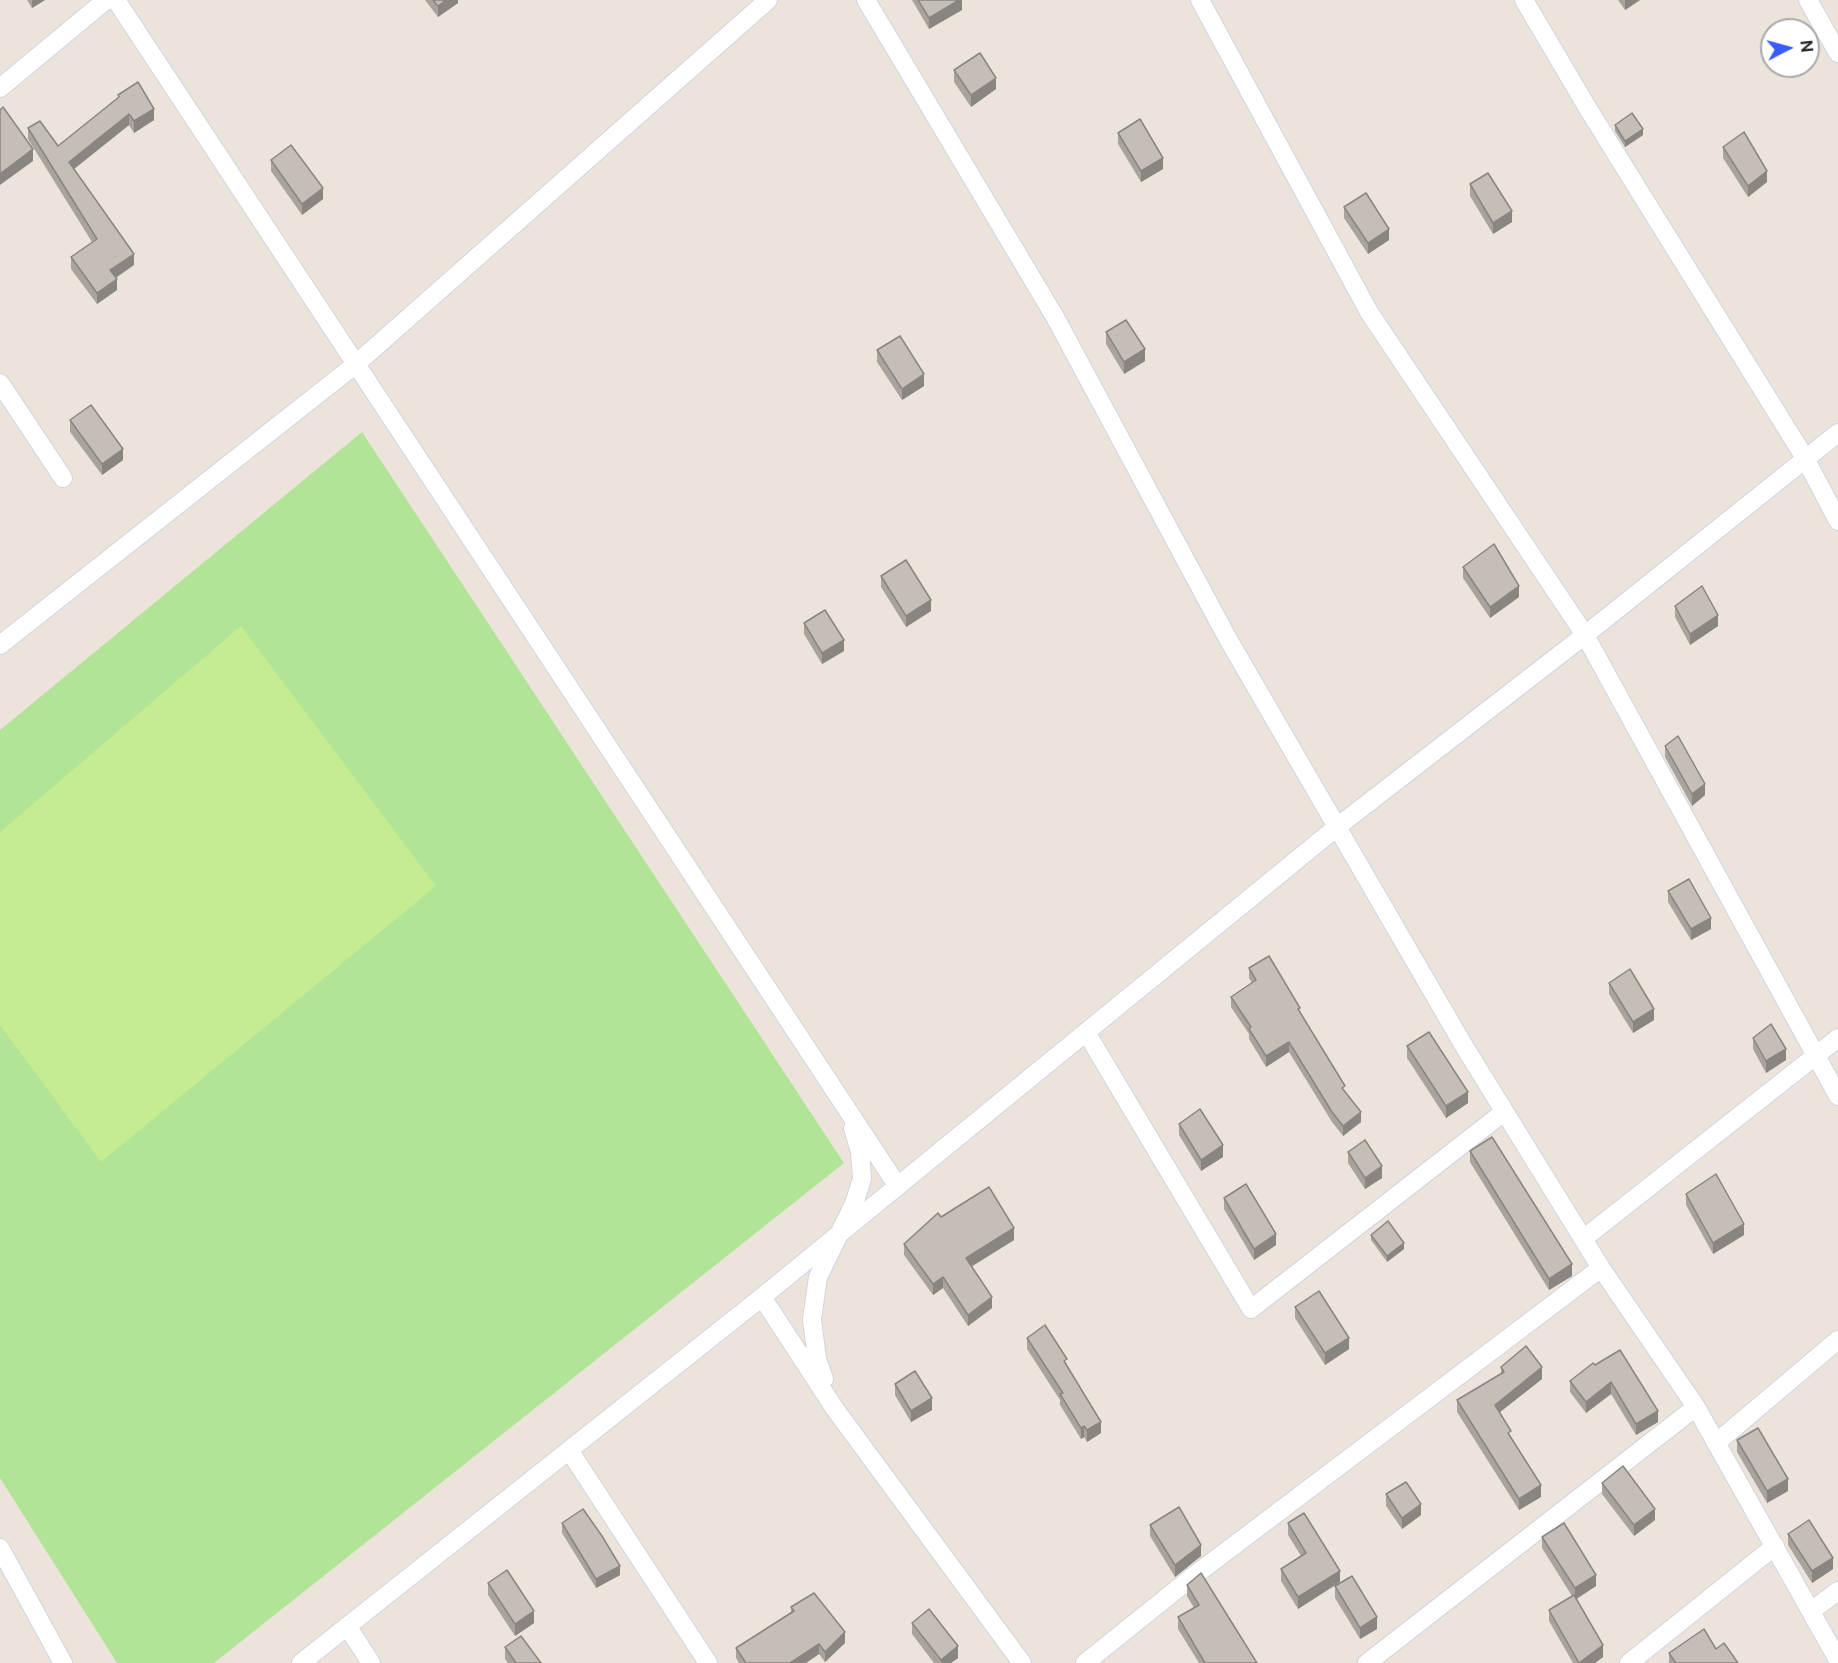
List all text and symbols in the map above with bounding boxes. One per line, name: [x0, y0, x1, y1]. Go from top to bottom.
north arrow: [1760, 18, 1820, 78]
text: N: [1796, 39, 1817, 53]

